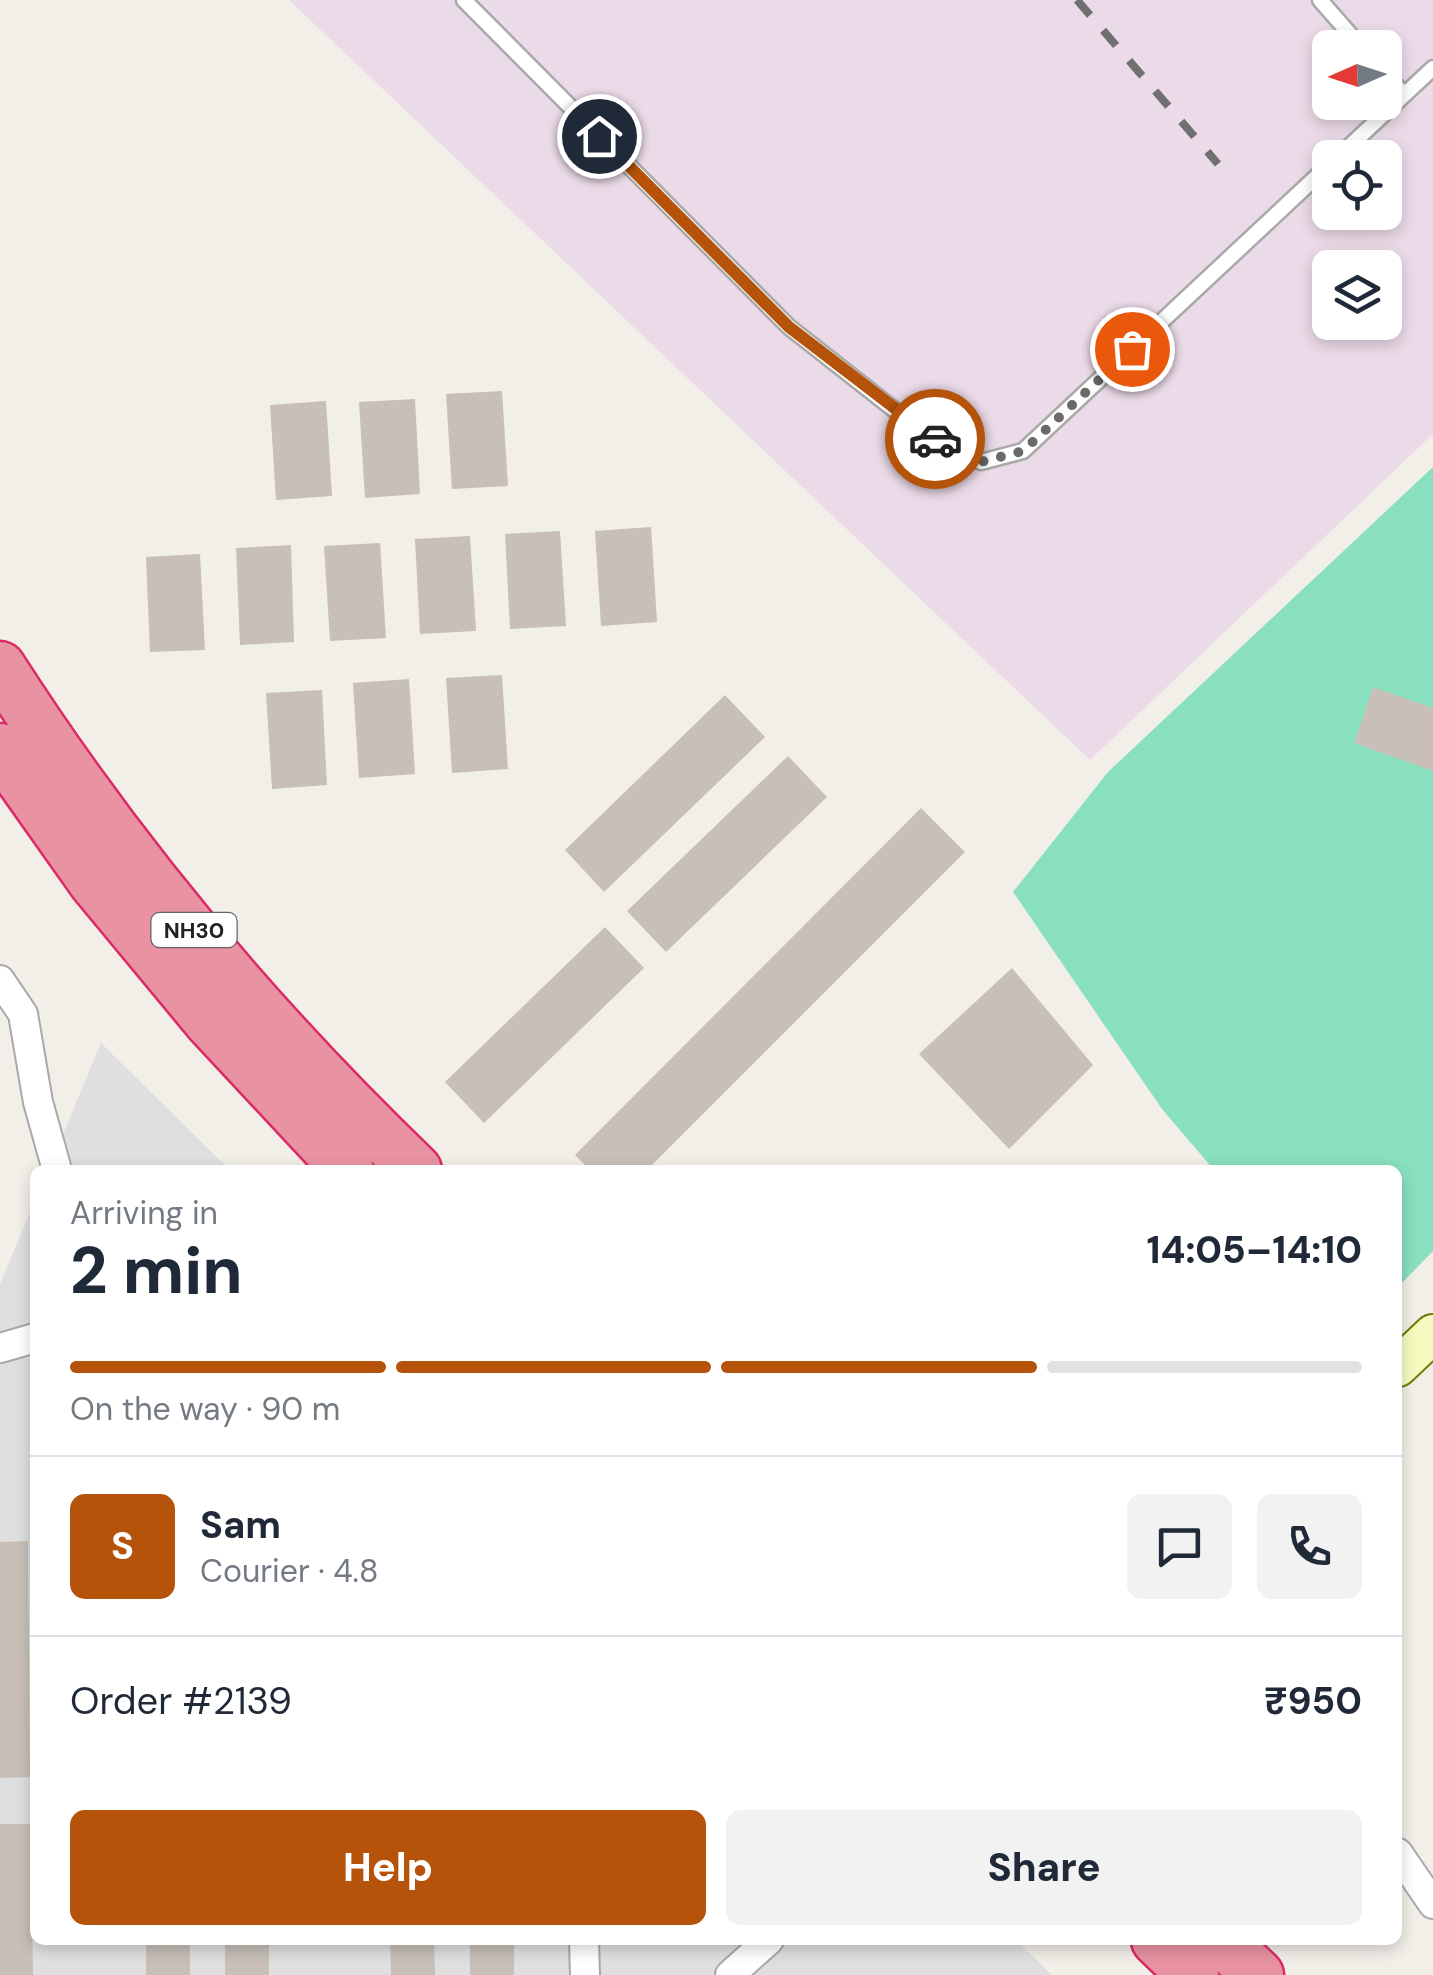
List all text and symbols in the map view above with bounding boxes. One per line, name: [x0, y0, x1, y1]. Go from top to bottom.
north arrow: [1312, 30, 1402, 120]
map controls: [1312, 30, 1402, 340]
pin: [557, 94, 642, 179]
icon: home: [572, 109, 627, 164]
button: locate: [1312, 140, 1402, 230]
button: layers: [1312, 250, 1402, 340]
pin: [1090, 307, 1175, 392]
icon: bag: [1105, 322, 1160, 377]
courier: [885, 389, 985, 489]
icon: car: [908, 412, 963, 467]
road number: NH30: [152, 913, 236, 947]
text: Arriving in: [70, 1192, 218, 1234]
text: 14:05–14:10: [1147, 1225, 1362, 1275]
text: 2 min: [70, 1229, 243, 1313]
text: On the way · 90 m: [70, 1388, 340, 1430]
button: chat: [1127, 1494, 1232, 1599]
button: phone: [1257, 1494, 1362, 1599]
text: Sam: [200, 1500, 281, 1550]
text: S: [111, 1521, 134, 1571]
text: Courier · 4.8: [200, 1550, 378, 1592]
text: Order #2139: [70, 1676, 292, 1726]
text: ₹950: [1264, 1676, 1362, 1726]
button: Help: [70, 1810, 706, 1925]
button: Share: [726, 1810, 1362, 1925]

